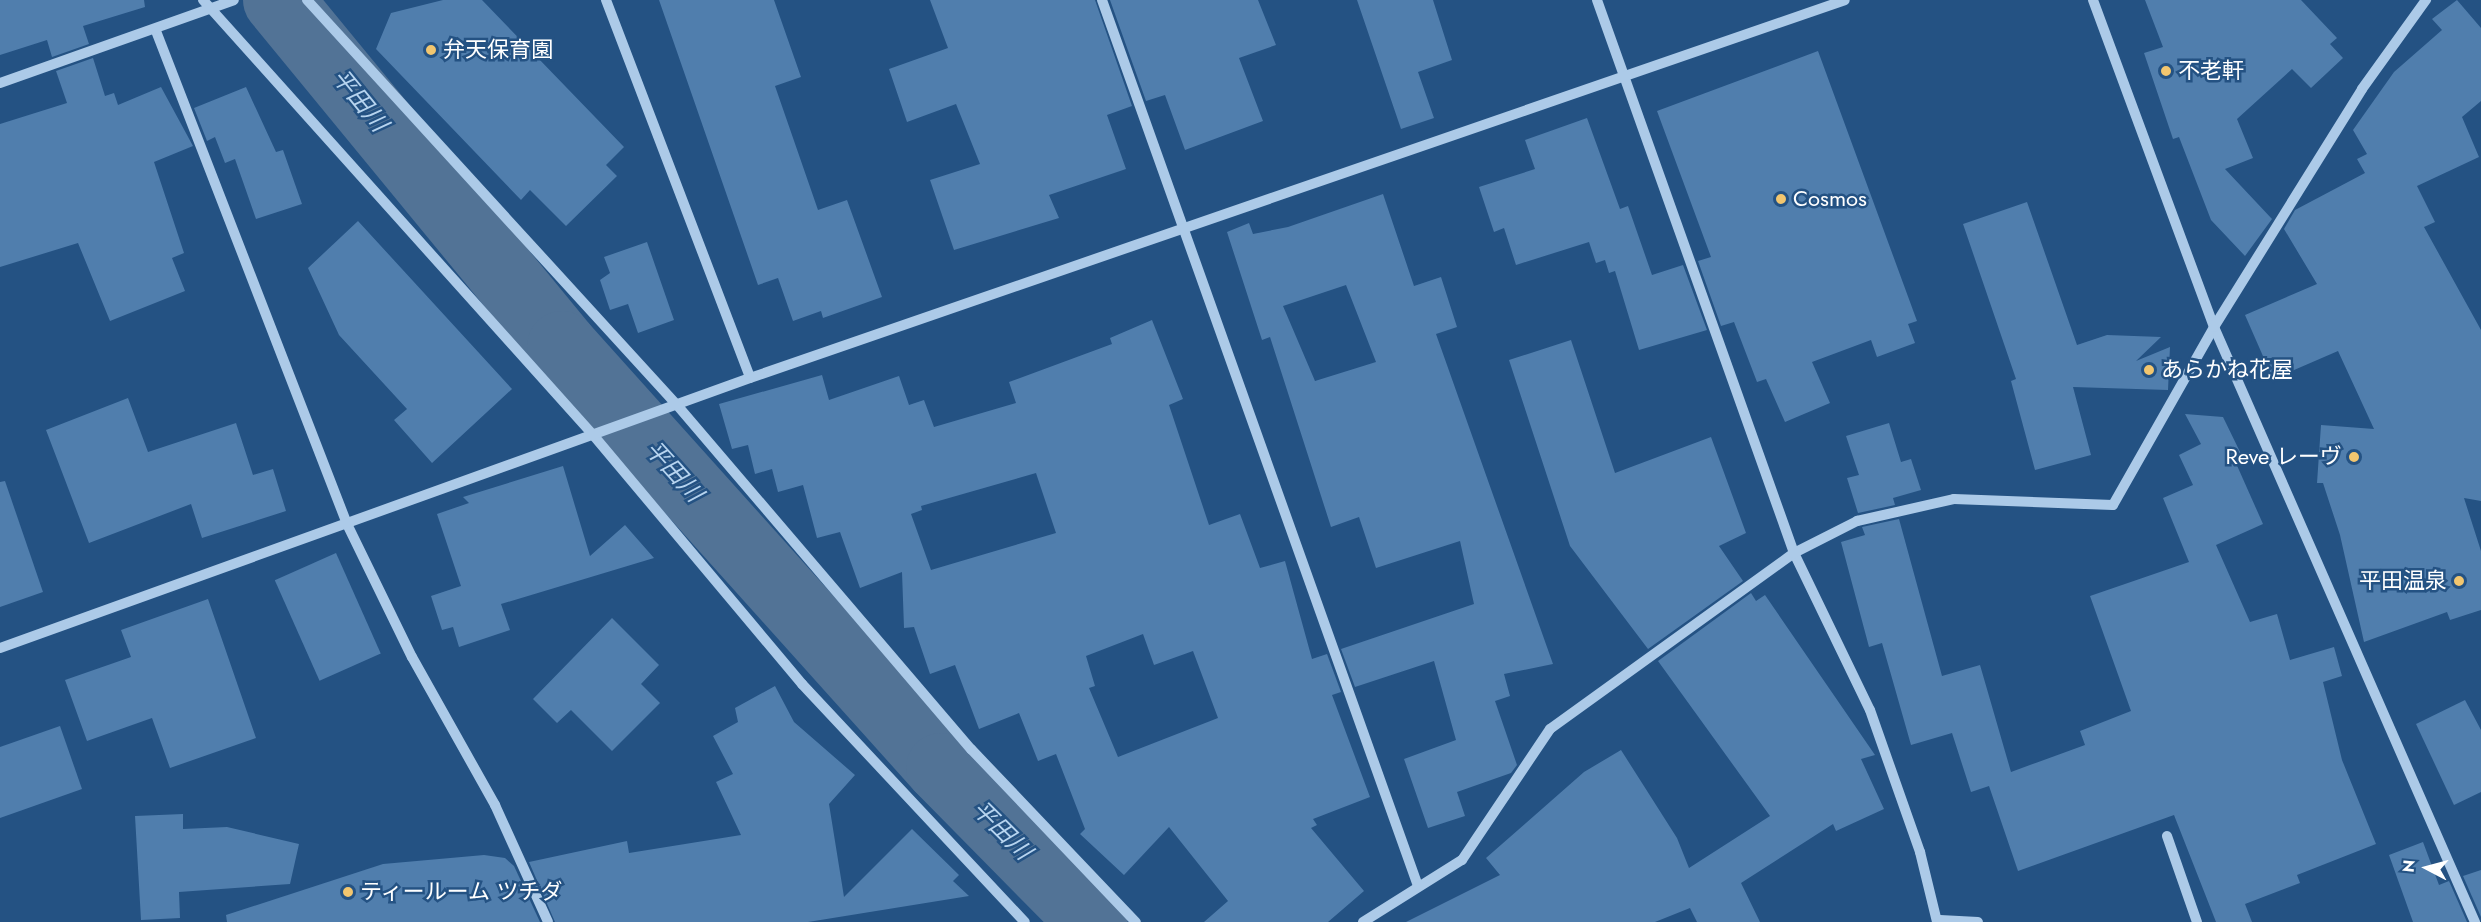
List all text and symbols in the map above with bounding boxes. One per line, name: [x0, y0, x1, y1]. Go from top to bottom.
place label: 弁天保育園: [443, 37, 553, 63]
marker: 弁天保育園: [424, 43, 438, 57]
place label: 不老軒: [2178, 58, 2244, 84]
water label: 平田川: [326, 63, 394, 137]
marker: 不老軒: [2159, 64, 2173, 78]
place label: Cosmos: [1793, 186, 1867, 212]
marker: Cosmos: [1774, 192, 1788, 206]
place label: あらかね花屋: [2161, 357, 2293, 383]
marker: あらかね花屋: [2142, 363, 2156, 377]
water label: 平田川: [639, 435, 709, 507]
place label: Reve レーヴ: [2225, 444, 2342, 470]
marker: Reve レーヴ: [2347, 450, 2361, 464]
place label: 平田温泉: [2359, 568, 2447, 594]
marker: 平田温泉: [2452, 574, 2466, 588]
water label: 平田川: [966, 794, 1038, 866]
north arrow: [2397, 838, 2457, 898]
text: N: [2396, 859, 2421, 874]
place label: ティールーム ツチダ: [360, 879, 565, 905]
marker: ティールーム ツチダ: [341, 885, 355, 899]

